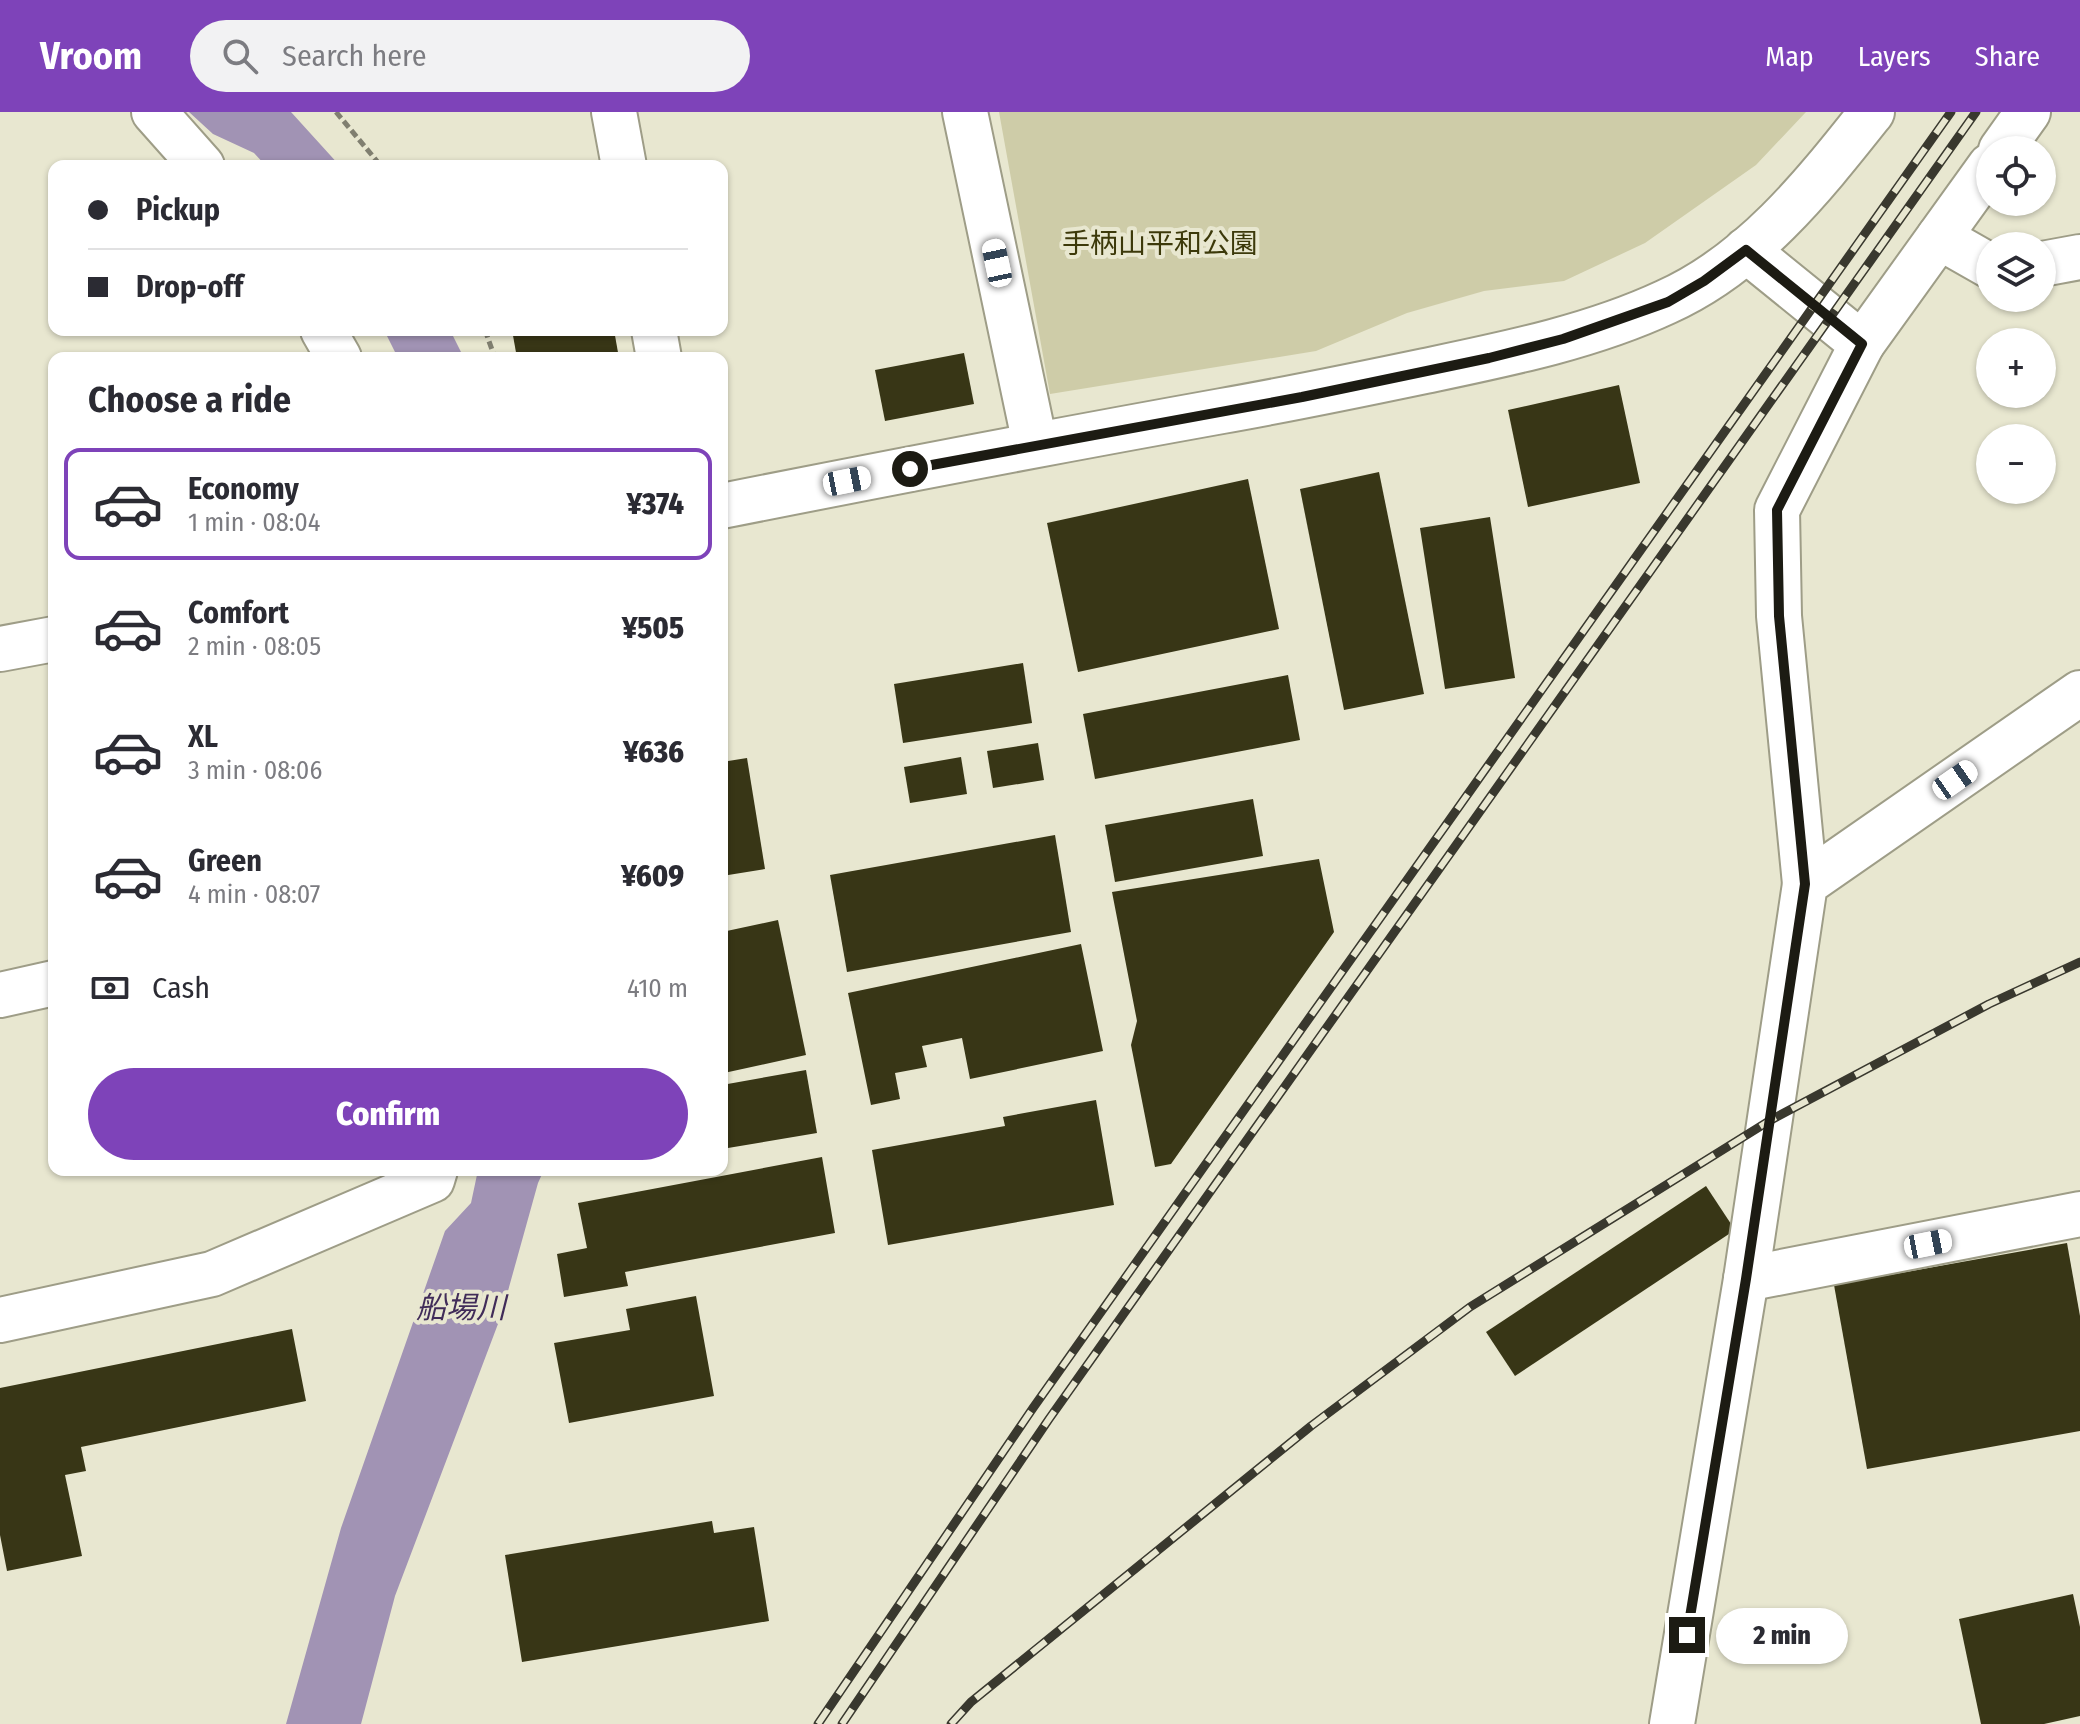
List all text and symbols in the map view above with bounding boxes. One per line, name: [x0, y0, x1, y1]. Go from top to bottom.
search box: [190, 20, 750, 92]
text: Vroom: [40, 33, 142, 79]
icon: search: [218, 34, 262, 78]
text: Search here: [282, 38, 427, 74]
text: Map: [1765, 40, 1814, 73]
text: Layers: [1858, 40, 1931, 73]
text: Share: [1975, 40, 2040, 73]
map controls: [1976, 136, 2056, 504]
button: locate: [1976, 136, 2056, 216]
text: Pickup: [136, 192, 220, 228]
park label: 手柄山平和公園: [1062, 227, 1258, 260]
button: layers: [1976, 232, 2056, 312]
car: [980, 237, 1014, 289]
text: Drop-off: [136, 269, 243, 305]
button: +: [1976, 328, 2056, 408]
text: Choose a ride: [88, 378, 291, 422]
button: −: [1976, 424, 2056, 504]
route start: [892, 451, 928, 487]
car: [821, 465, 873, 497]
icon: car: [92, 468, 164, 540]
text: Economy: [188, 471, 299, 507]
text: ¥374: [626, 486, 684, 522]
text: 1 min · 08:04: [188, 507, 320, 538]
icon: car: [92, 592, 164, 664]
text: Comfort: [188, 595, 289, 631]
text: ¥505: [622, 610, 684, 646]
text: 2 min · 08:05: [188, 631, 321, 662]
icon: car: [92, 716, 164, 788]
text: XL: [188, 719, 218, 755]
text: ¥636: [623, 734, 684, 770]
text: 3 min · 08:06: [188, 755, 322, 786]
car: [1928, 756, 1982, 804]
icon: car: [92, 840, 164, 912]
text: Green: [188, 843, 262, 879]
text: ¥609: [621, 858, 684, 894]
text: 4 min · 08:07: [188, 879, 320, 910]
icon: cash: [88, 966, 132, 1010]
text: Cash: [152, 970, 210, 1006]
text: 410 m: [627, 973, 688, 1004]
button: Confirm: [88, 1068, 688, 1160]
car: [1902, 1228, 1954, 1260]
water label: 船場川: [416, 1290, 509, 1326]
callout: 2 min: [1715, 1607, 1847, 1663]
route end: [1669, 1617, 1705, 1653]
text: 2 min: [1753, 1620, 1811, 1651]

